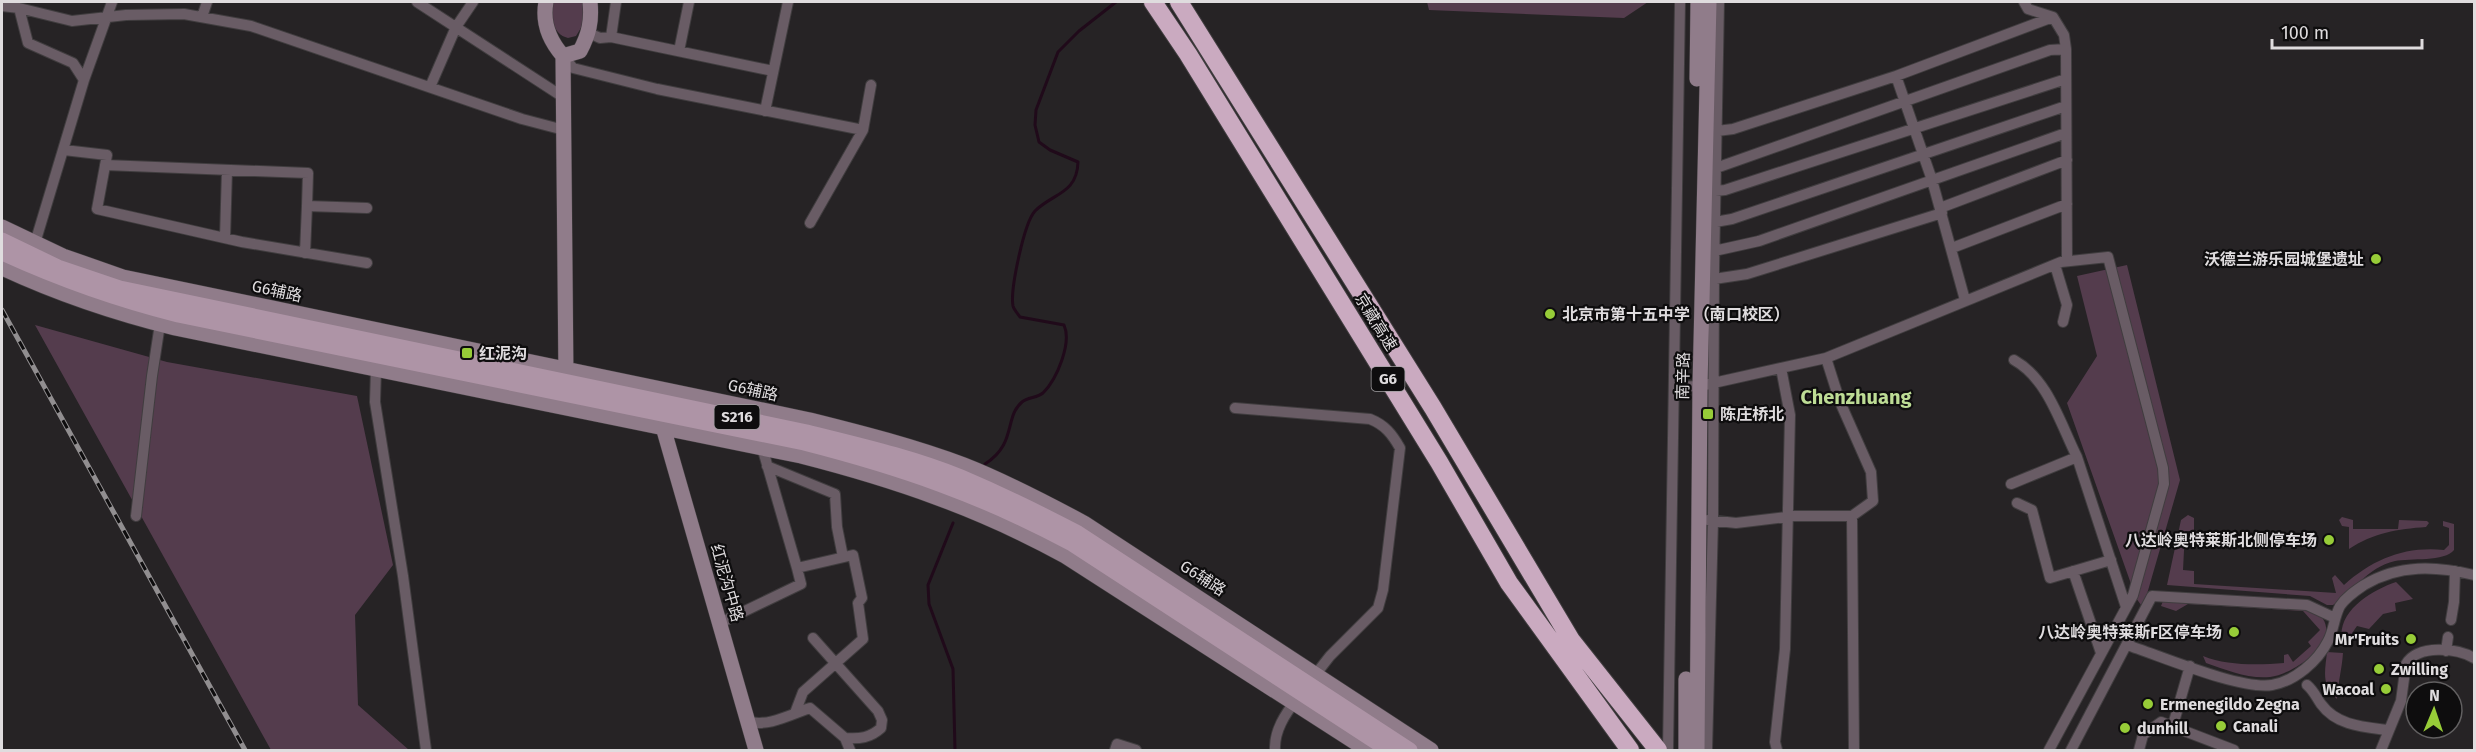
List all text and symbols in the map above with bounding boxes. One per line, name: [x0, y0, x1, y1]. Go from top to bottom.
scale bar: [2272, 12, 2422, 50]
text: 100 m: [2281, 22, 2329, 44]
place label: 沃德兰游乐园城堡遗址: [2204, 250, 2364, 269]
marker: 沃德兰游乐园城堡遗址: [2369, 252, 2383, 266]
street label: G6辅路: [250, 276, 304, 306]
street label: 京藏高速: [1351, 290, 1401, 354]
place label: 北京市第十五中学 （南口校区）: [1562, 305, 1790, 324]
marker: 北京市第十五中学 （南口校区）: [1543, 307, 1557, 321]
place label: 红泥沟: [479, 344, 527, 363]
marker: 红泥沟: [460, 346, 474, 360]
street label: 南辛路: [1673, 352, 1693, 400]
road number: G6: [1372, 367, 1404, 391]
street label: G6辅路: [726, 375, 780, 405]
district label: Chenzhuang: [1800, 385, 1913, 409]
road number: S216: [714, 405, 760, 429]
place label: 陈庄桥北: [1720, 405, 1784, 424]
marker: 陈庄桥北: [1701, 407, 1715, 421]
place label: 八达岭奥特莱斯北侧停车场: [2125, 531, 2317, 550]
marker: 八达岭奥特莱斯北侧停车场: [2322, 533, 2336, 547]
street label: 红泥沟中路: [707, 542, 747, 624]
street label: G6辅路: [1177, 556, 1229, 600]
place label: 八达岭奥特莱斯F区停车场: [2038, 623, 2222, 642]
marker: 八达岭奥特莱斯F区停车场: [2227, 625, 2241, 639]
place label: Mr'Fruits: [2335, 630, 2399, 649]
marker: Mr'Fruits: [2404, 632, 2418, 646]
place label: Zwilling: [2391, 660, 2448, 679]
marker: Zwilling: [2372, 662, 2386, 676]
place label: Wacoal: [2322, 680, 2374, 699]
north arrow: [2404, 680, 2464, 740]
marker: Wacoal: [2379, 682, 2393, 696]
text: N: [2429, 686, 2440, 705]
place label: Ermenegildo Zegna: [2160, 695, 2300, 714]
marker: Ermenegildo Zegna: [2141, 697, 2155, 711]
place label: Canali: [2233, 717, 2278, 736]
place label: dunhill: [2137, 719, 2188, 738]
marker: Canali: [2214, 719, 2228, 733]
marker: dunhill: [2118, 721, 2132, 735]

